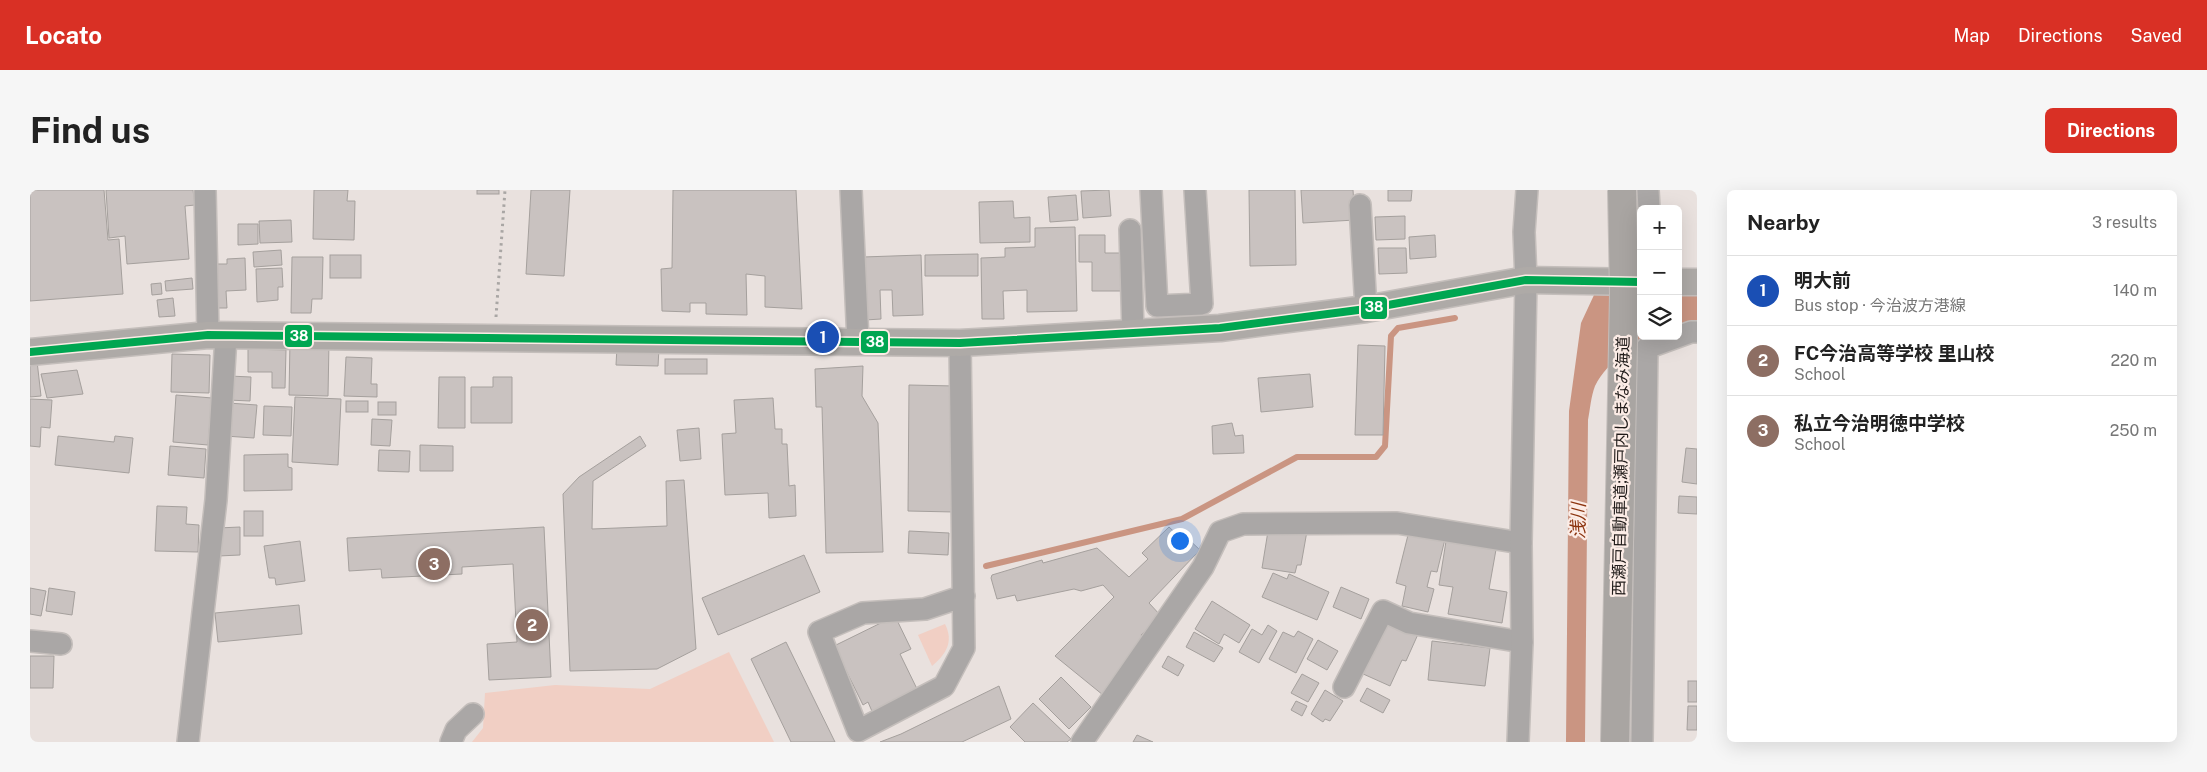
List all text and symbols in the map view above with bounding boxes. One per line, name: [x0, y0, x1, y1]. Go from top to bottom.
text: Locato: [25, 21, 102, 49]
text: Map: [1953, 25, 1990, 46]
text: Directions: [2018, 25, 2103, 46]
text: Saved: [2131, 25, 2182, 46]
button: Directions: [2045, 108, 2177, 153]
text: Find us: [30, 110, 150, 151]
map controls: [1637, 205, 1682, 340]
button: +: [1637, 205, 1682, 250]
text: Nearby: [1747, 210, 1820, 235]
text: 3 results: [2092, 213, 2157, 232]
button: −: [1637, 250, 1682, 295]
text: 明大前: [1794, 269, 1851, 291]
text: 1: [1760, 281, 1766, 300]
text: 140 m: [2113, 281, 2157, 300]
button: layers: [1637, 295, 1682, 340]
line badge: 38: [1360, 296, 1388, 320]
text: Bus stop · 今治波方港線: [1794, 296, 1966, 315]
text: 38: [1365, 299, 1383, 315]
pin: 1: [807, 318, 839, 356]
line badge: 38: [284, 324, 313, 348]
text: 38: [290, 328, 308, 344]
line badge: 38: [860, 330, 889, 354]
text: 38: [866, 334, 884, 350]
street label: 西瀬戸自動車道;瀬戸内しまなみ海道: [1609, 336, 1633, 596]
text: FC今治高等学校 里山校: [1794, 342, 1995, 364]
text: 2: [1758, 351, 1768, 370]
text: 220 m: [2110, 351, 2157, 370]
text: School: [1794, 365, 1845, 384]
text: 私立今治明徳中学校: [1794, 412, 1965, 434]
text: 3: [1758, 421, 1768, 440]
text: 250 m: [2110, 421, 2157, 440]
text: School: [1794, 435, 1845, 454]
water label: 浅川: [1567, 501, 1589, 539]
your location: [1167, 528, 1193, 554]
pin: 3: [418, 545, 450, 583]
pin: 2: [516, 606, 548, 644]

